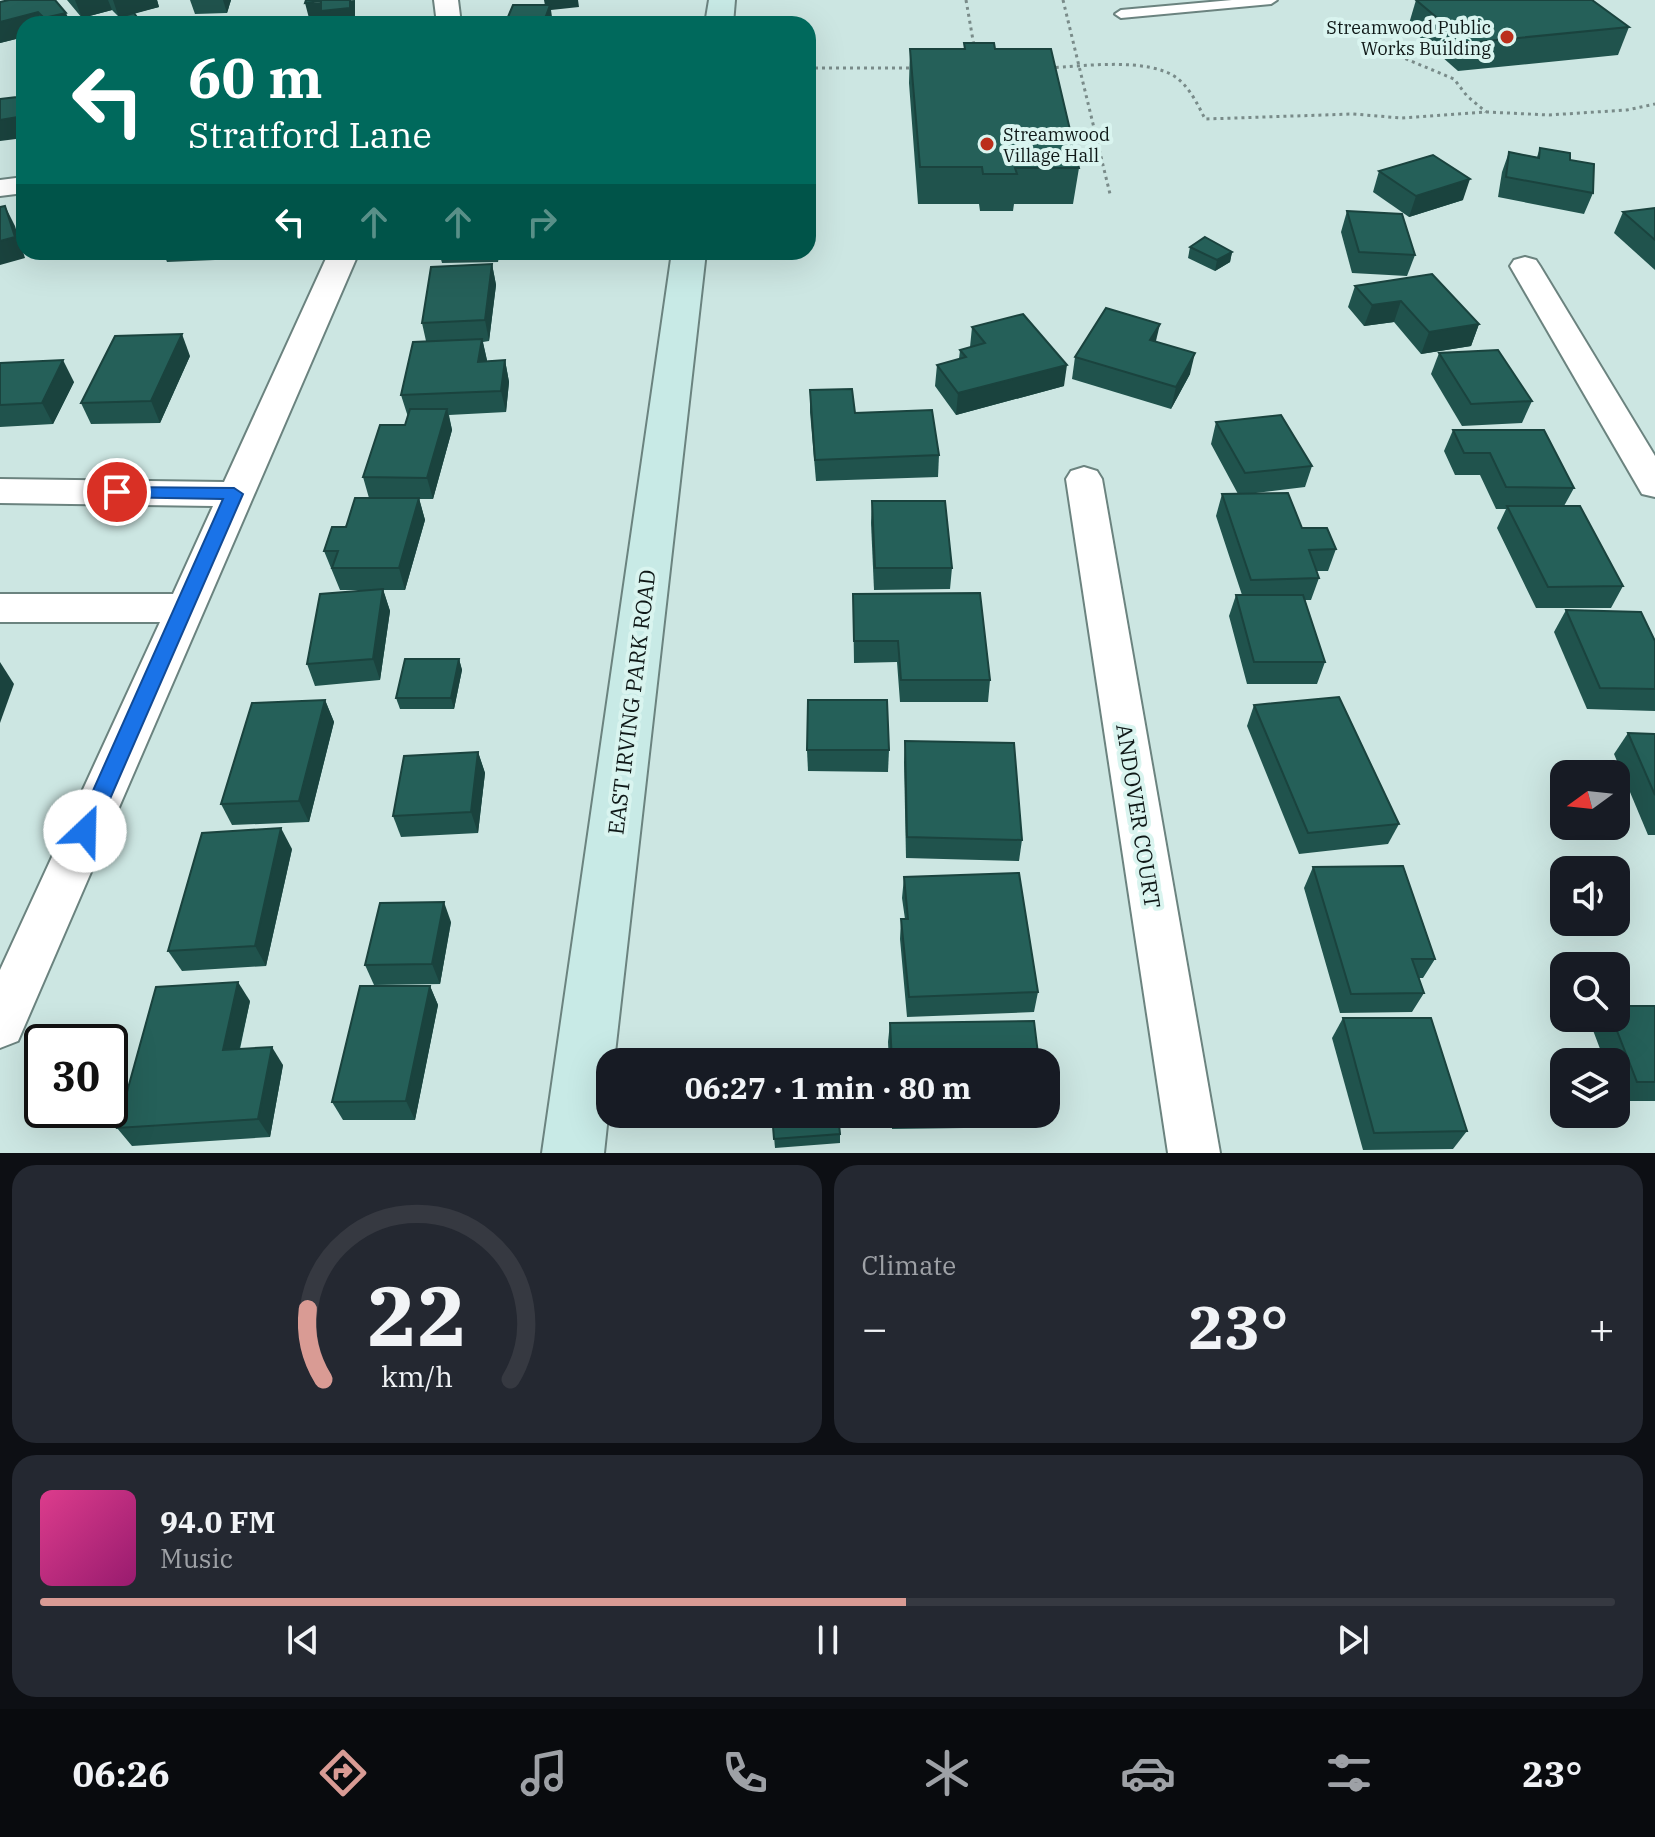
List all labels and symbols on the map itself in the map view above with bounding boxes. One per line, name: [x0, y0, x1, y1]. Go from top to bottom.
place label: Streamwood Public Works Building: [1326, 16, 1491, 60]
marker: Streamwood Public Works Building: [1498, 28, 1516, 46]
place label: Streamwood Village Hall: [1003, 123, 1110, 167]
marker: Streamwood Village Hall: [978, 135, 996, 153]
pin: [83, 458, 151, 526]
street label: EAST IRVING PARK ROAD: [600, 568, 662, 836]
street label: ANDOVER COURT: [1110, 722, 1168, 910]
north arrow: [1550, 760, 1630, 840]
position arrow: [43, 789, 127, 873]
speed limit sign: 30: [24, 1024, 128, 1128]

